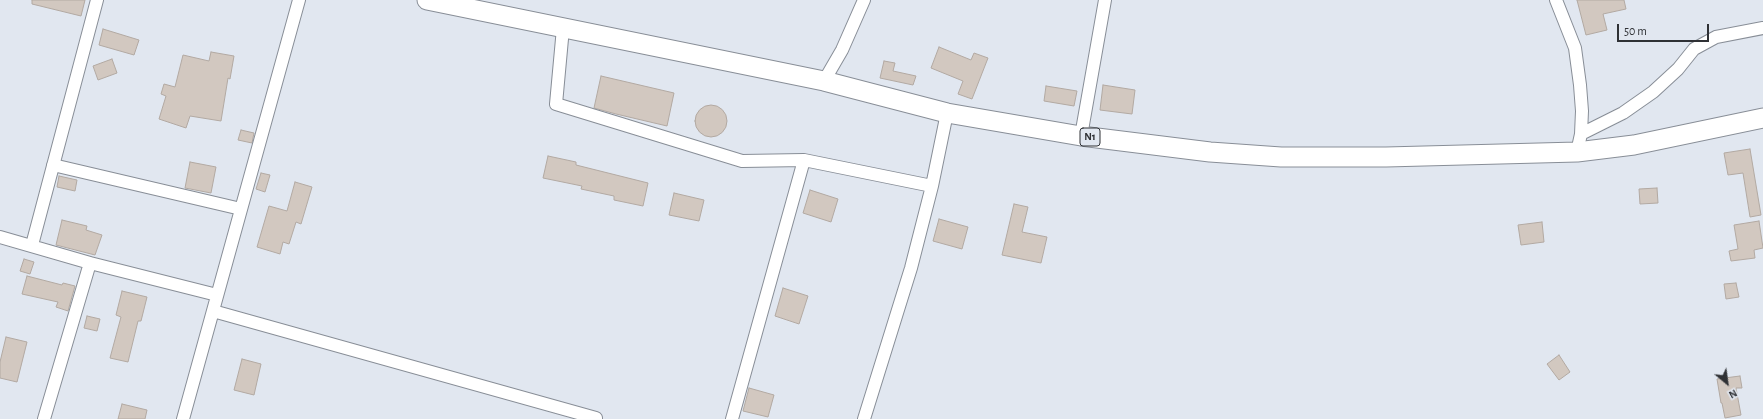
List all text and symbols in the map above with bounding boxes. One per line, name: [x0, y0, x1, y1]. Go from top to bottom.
scale bar: [1619, 16, 1711, 42]
text: 50 m: [1624, 25, 1647, 37]
road number: N1: [1080, 128, 1100, 146]
north arrow: [1707, 363, 1747, 403]
text: N: [1727, 387, 1739, 401]

